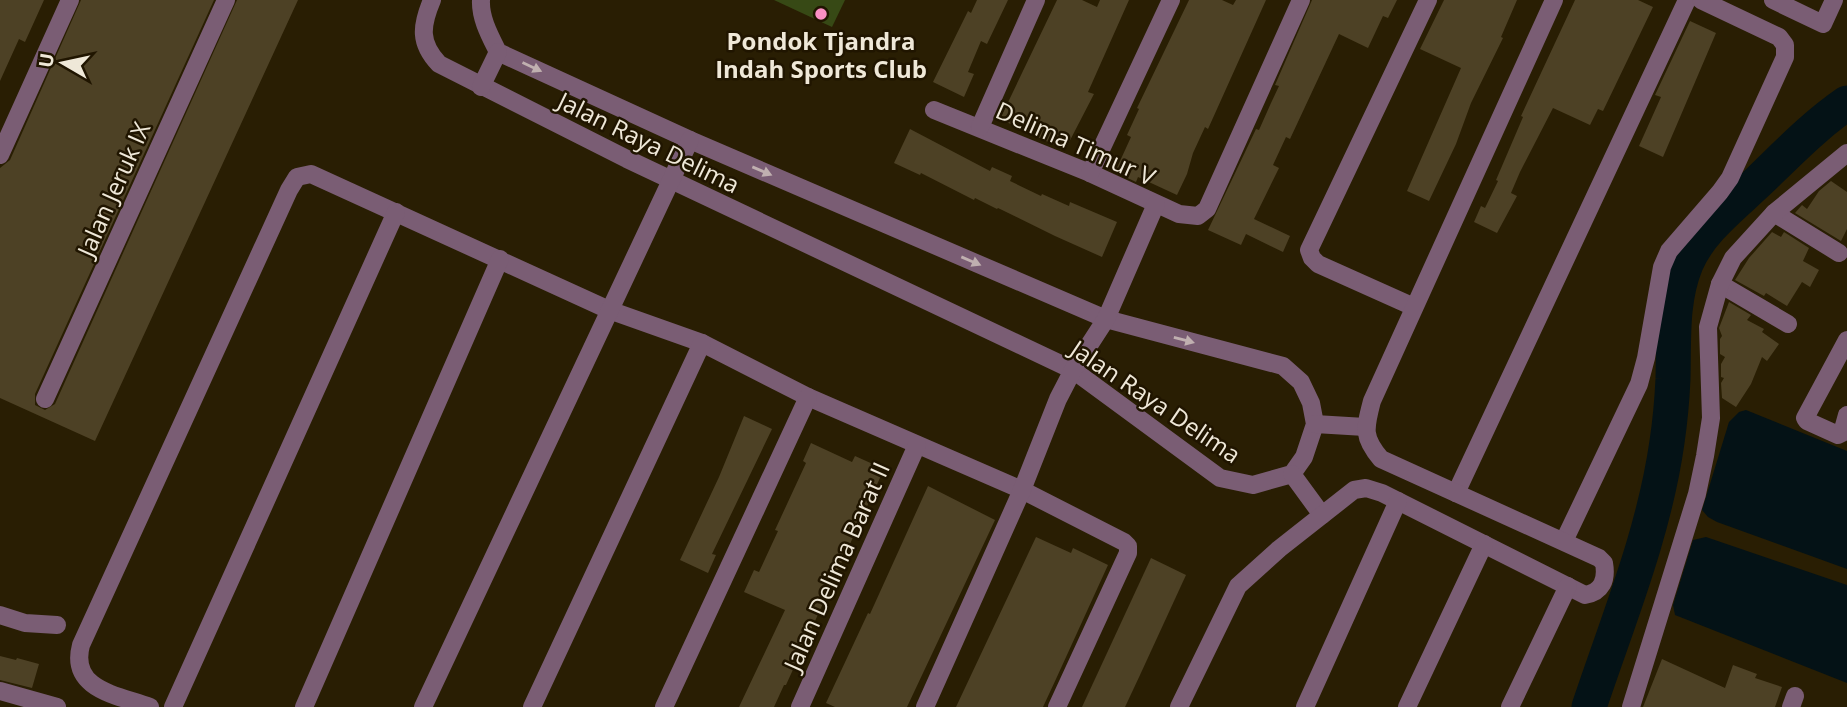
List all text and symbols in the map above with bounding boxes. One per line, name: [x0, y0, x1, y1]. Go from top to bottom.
marker: Pondok Tjandra Indah Sports Club: [813, 6, 829, 22]
place label: Pondok Tjandra Indah Sports Club: [715, 24, 927, 85]
north arrow: [28, 28, 98, 98]
text: U: [32, 51, 60, 69]
one-way arrow: [522, 62, 542, 73]
street label: Jalan Raya Delima: [551, 83, 745, 200]
street label: Delima Timur V: [991, 93, 1162, 193]
street label: Jalan Jeruk IX: [68, 116, 157, 263]
one-way arrow: [752, 165, 772, 177]
one-way arrow: [960, 256, 981, 267]
street label: Jalan Raya Delima: [1063, 331, 1247, 470]
one-way arrow: [1173, 335, 1195, 346]
street label: Jalan Delima Barat II: [774, 456, 897, 677]

